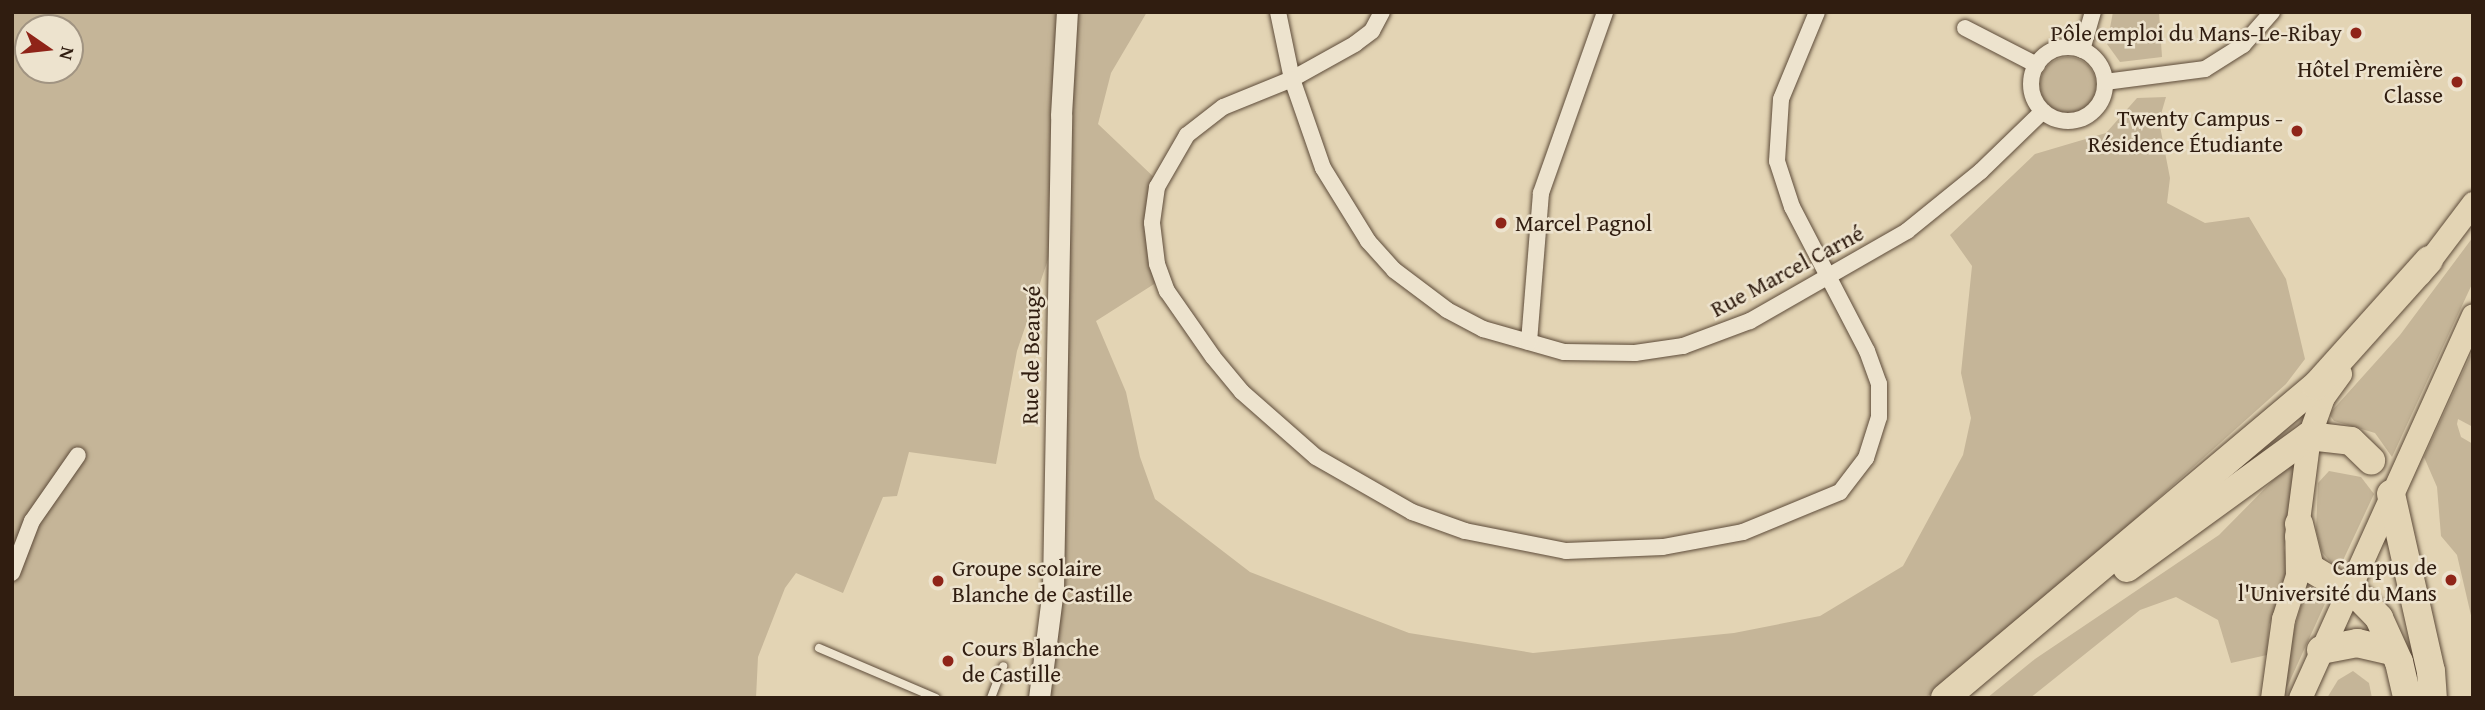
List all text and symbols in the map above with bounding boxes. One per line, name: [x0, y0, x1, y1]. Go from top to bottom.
north arrow: [14, 14, 84, 84]
place label: Pôle emploi du Mans-Le-Ribay: [2051, 19, 2342, 47]
marker: Pôle emploi du Mans-Le-Ribay: [2348, 25, 2364, 41]
text: N: [52, 44, 83, 63]
place label: Hôtel Première Classe: [2297, 55, 2443, 109]
marker: Hôtel Première Classe: [2449, 74, 2465, 90]
place label: Twenty Campus - Résidence Étudiante: [2088, 104, 2283, 158]
marker: Twenty Campus - Résidence Étudiante: [2289, 123, 2305, 139]
place label: Marcel Pagnol: [1515, 209, 1652, 237]
marker: Marcel Pagnol: [1493, 215, 1509, 231]
street label: Rue Marcel Carné: [1706, 219, 1868, 323]
street label: Rue de Beaugé: [1016, 285, 1046, 425]
place label: Campus de l'Université du Mans: [2238, 553, 2437, 607]
place label: Groupe scolaire Blanche de Castille: [952, 554, 1133, 608]
marker: Campus de l'Université du Mans: [2443, 572, 2459, 588]
marker: Groupe scolaire Blanche de Castille: [930, 573, 946, 589]
place label: Cours Blanche de Castille: [962, 634, 1099, 688]
marker: Cours Blanche de Castille: [940, 653, 956, 669]

